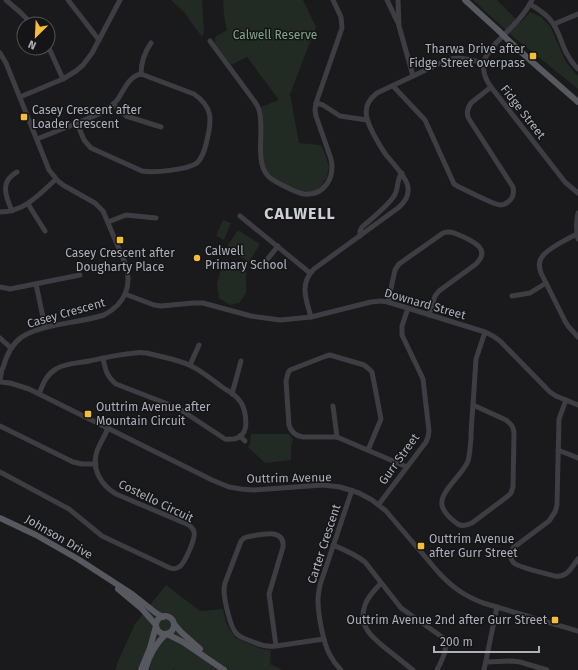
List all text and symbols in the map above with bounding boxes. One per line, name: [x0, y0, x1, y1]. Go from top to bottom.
north arrow: [16, 16, 56, 56]
park label: Calwell Reserve: [233, 28, 317, 42]
text: N: [26, 37, 38, 52]
place label: Tharwa Drive after Fidge Street overpass: [409, 42, 525, 70]
marker: Tharwa Drive after Fidge Street overpass: [528, 51, 538, 61]
street label: Fidge Street: [498, 82, 549, 142]
place label: Casey Crescent after Loader Crescent: [32, 103, 142, 131]
marker: Casey Crescent after Loader Crescent: [19, 112, 29, 122]
district label: CALWELL: [264, 204, 336, 223]
marker: Casey Crescent after Dougharty Place: [115, 235, 125, 245]
place label: Calwell Primary School: [205, 244, 288, 272]
place label: Casey Crescent after Dougharty Place: [65, 246, 175, 274]
marker: Calwell Primary School: [192, 253, 202, 263]
street label: Downard Street: [383, 286, 468, 323]
street label: Casey Crescent: [25, 295, 107, 331]
place label: Outtrim Avenue after Mountain Circuit: [96, 400, 211, 428]
marker: Outtrim Avenue after Mountain Circuit: [83, 409, 93, 419]
street label: Gurr Street: [376, 430, 423, 487]
street label: Outtrim Avenue: [246, 470, 332, 486]
street label: Costello Circuit: [116, 477, 196, 525]
street label: Carter Crescent: [305, 502, 344, 585]
street label: Johnson Drive: [23, 512, 95, 562]
place label: Outtrim Avenue after Gurr Street: [429, 532, 518, 560]
marker: Outtrim Avenue after Gurr Street: [416, 541, 426, 551]
place label: Outtrim Avenue 2nd after Gurr Street: [347, 613, 548, 627]
marker: Outtrim Avenue 2nd after Gurr Street: [550, 615, 560, 625]
scale bar: [434, 628, 539, 654]
text: 200 m: [440, 635, 473, 649]

